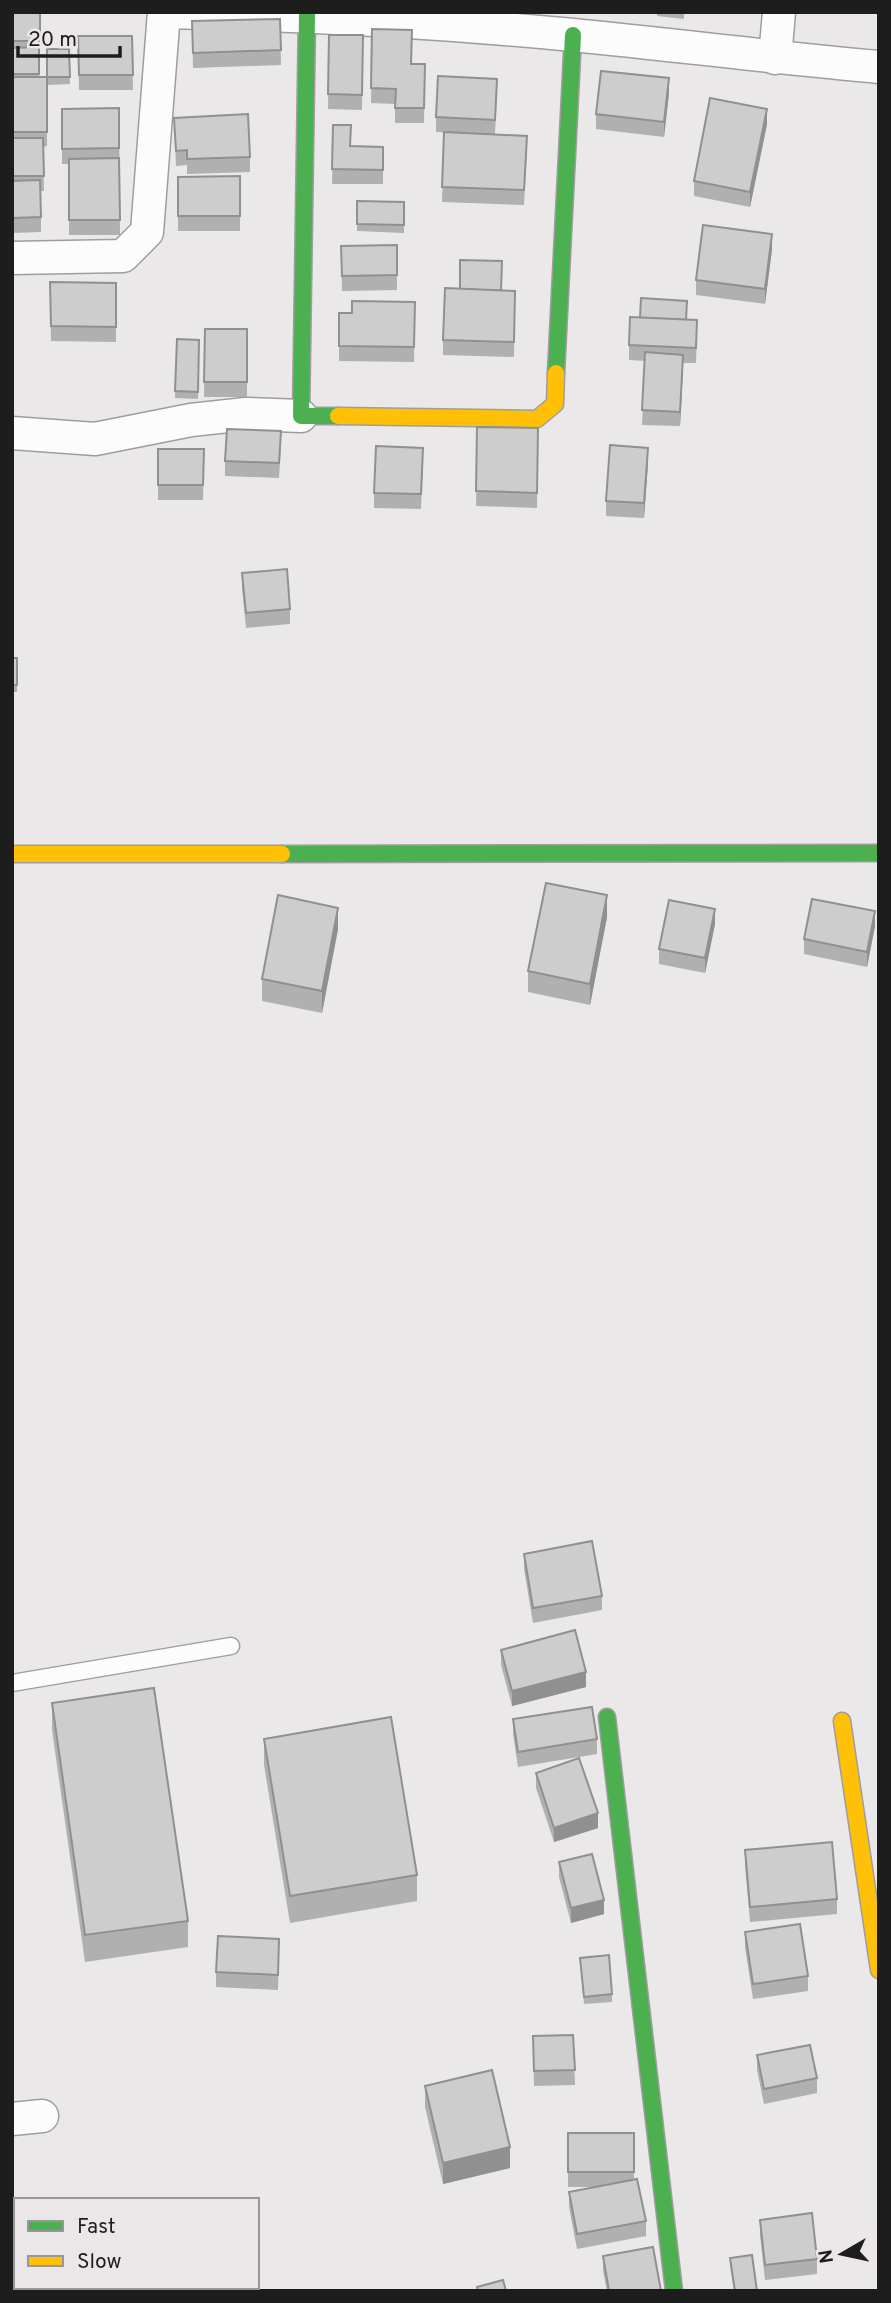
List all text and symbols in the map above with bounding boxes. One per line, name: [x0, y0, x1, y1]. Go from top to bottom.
scale bar: [18, 14, 119, 58]
text: 20 m: [28, 27, 77, 54]
legend: [14, 2198, 259, 2289]
text: Fast: [77, 2214, 116, 2241]
north arrow: [807, 2219, 877, 2289]
text: N: [814, 2248, 840, 2265]
text: Slow: [77, 2249, 122, 2276]

